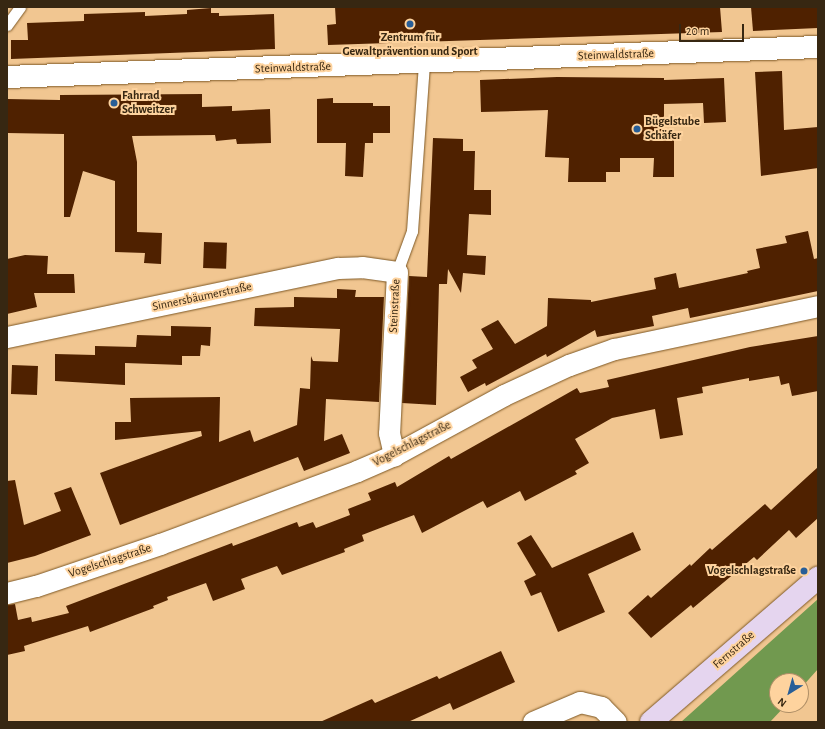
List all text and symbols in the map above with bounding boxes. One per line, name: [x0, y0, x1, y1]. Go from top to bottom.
scale bar: [681, 16, 746, 42]
marker: Zentrum für Gewaltprävention und Sport: [405, 19, 415, 29]
text: 20 m: [686, 25, 709, 37]
place label: Zentrum für Gewaltprävention und Sport: [342, 31, 478, 59]
street label: Steinwaldstraße: [578, 46, 654, 64]
street label: Steinwaldstraße: [255, 59, 331, 77]
place label: Fahrrad Schweitzer: [122, 89, 174, 117]
marker: Fahrrad Schweitzer: [109, 98, 119, 108]
place label: Bügelstube Schäfer: [645, 115, 700, 143]
marker: Bügelstube Schäfer: [632, 124, 642, 134]
street label: Sinnersbäumerstraße: [151, 279, 253, 315]
street label: Steinstraße: [386, 279, 404, 333]
street label: Vogelschlagstraße: [370, 418, 454, 470]
street label: Vogelschlagstraße: [67, 541, 153, 581]
place label: Vogelschlagstraße: [707, 564, 796, 578]
marker: Vogelschlagstraße: [799, 566, 809, 576]
street label: Fernstraße: [710, 628, 758, 672]
north arrow: [769, 673, 809, 713]
text: N: [776, 695, 788, 709]

